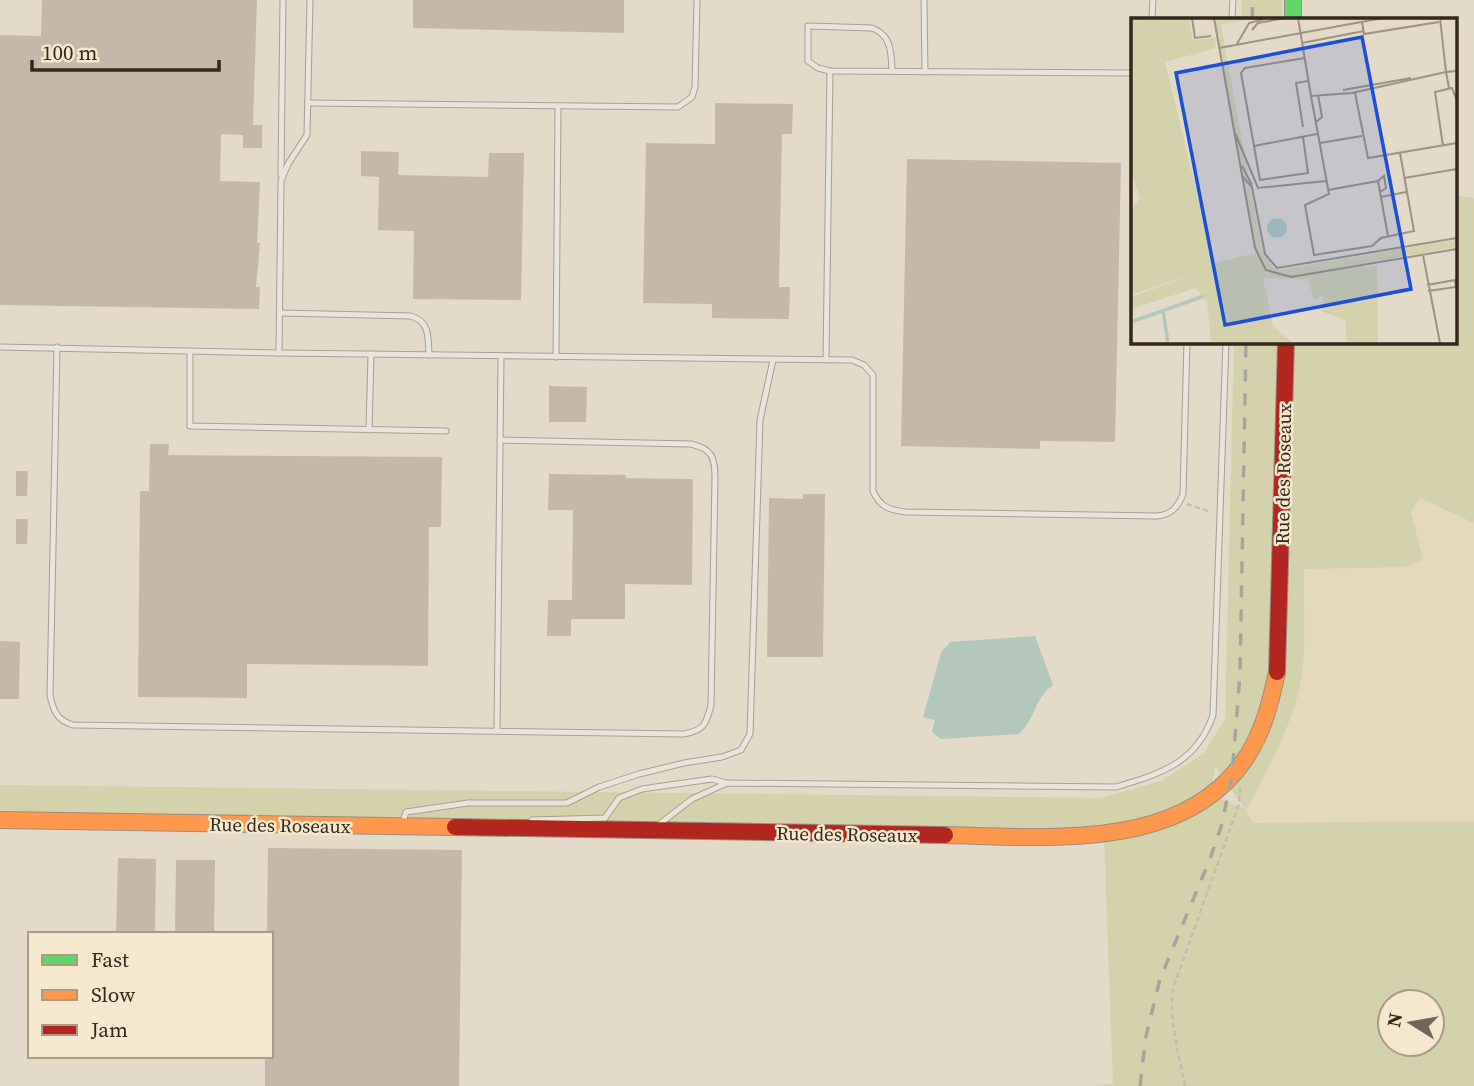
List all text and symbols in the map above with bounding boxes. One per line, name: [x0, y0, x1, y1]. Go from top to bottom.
inset map: [1131, 18, 1456, 343]
scale bar: [32, 28, 219, 72]
text: 100 m: [42, 38, 97, 67]
street label: Rue des Roseaux: [1269, 403, 1297, 545]
street label: Rue des Roseaux: [209, 811, 351, 839]
street label: Rue des Roseaux: [776, 820, 918, 848]
legend: [28, 932, 273, 1058]
text: Fast: [91, 945, 129, 974]
text: Slow: [91, 980, 135, 1009]
north arrow: [1376, 988, 1446, 1058]
text: N: [1380, 1010, 1408, 1029]
text: Jam: [90, 1015, 128, 1044]

